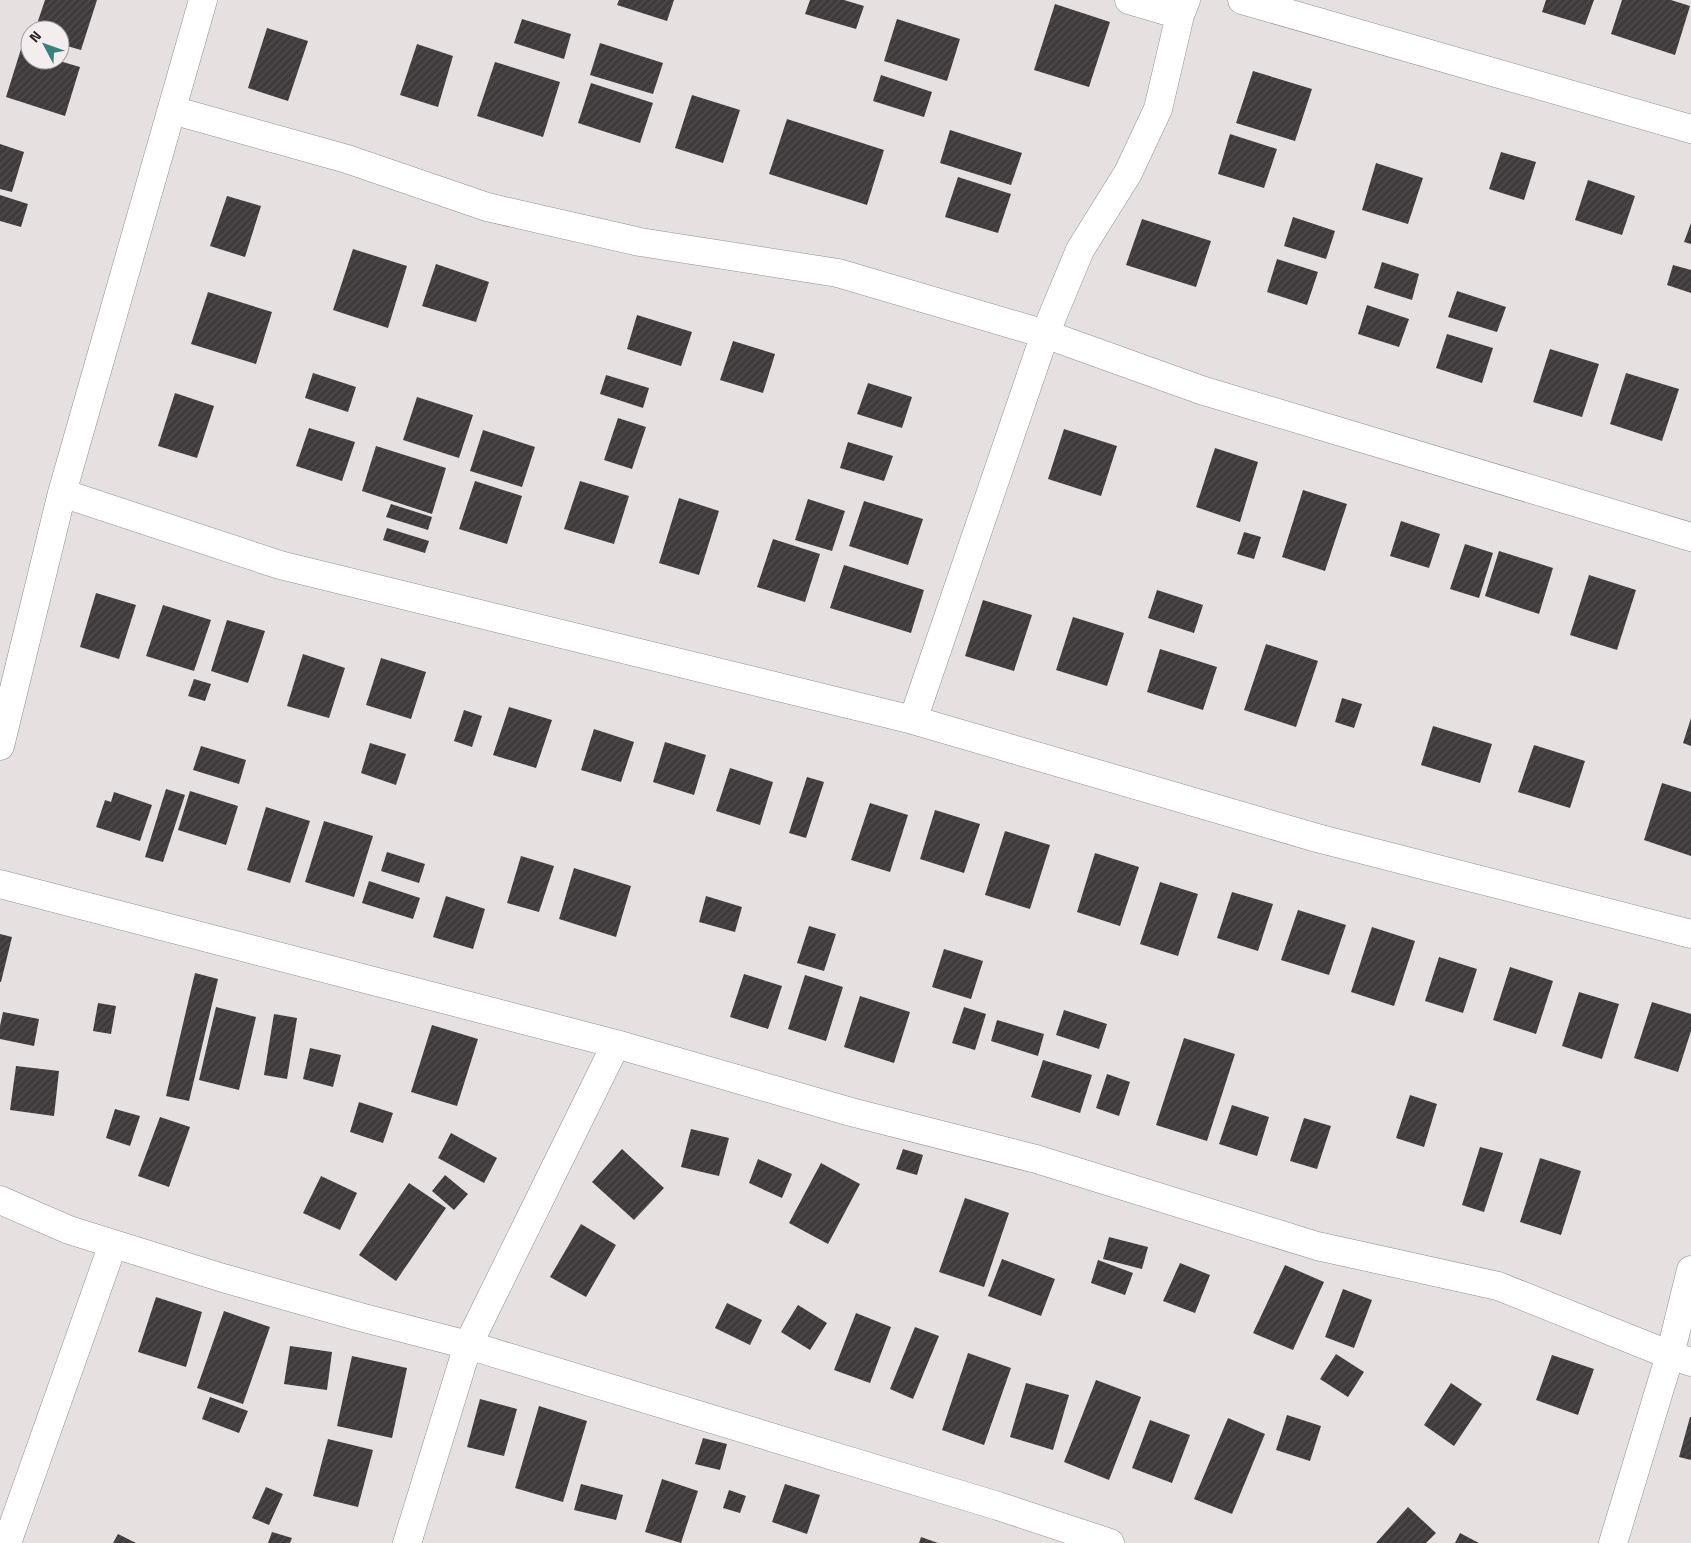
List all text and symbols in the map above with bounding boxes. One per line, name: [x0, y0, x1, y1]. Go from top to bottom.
north arrow: [20, 20, 70, 70]
text: N: [24, 26, 46, 47]

